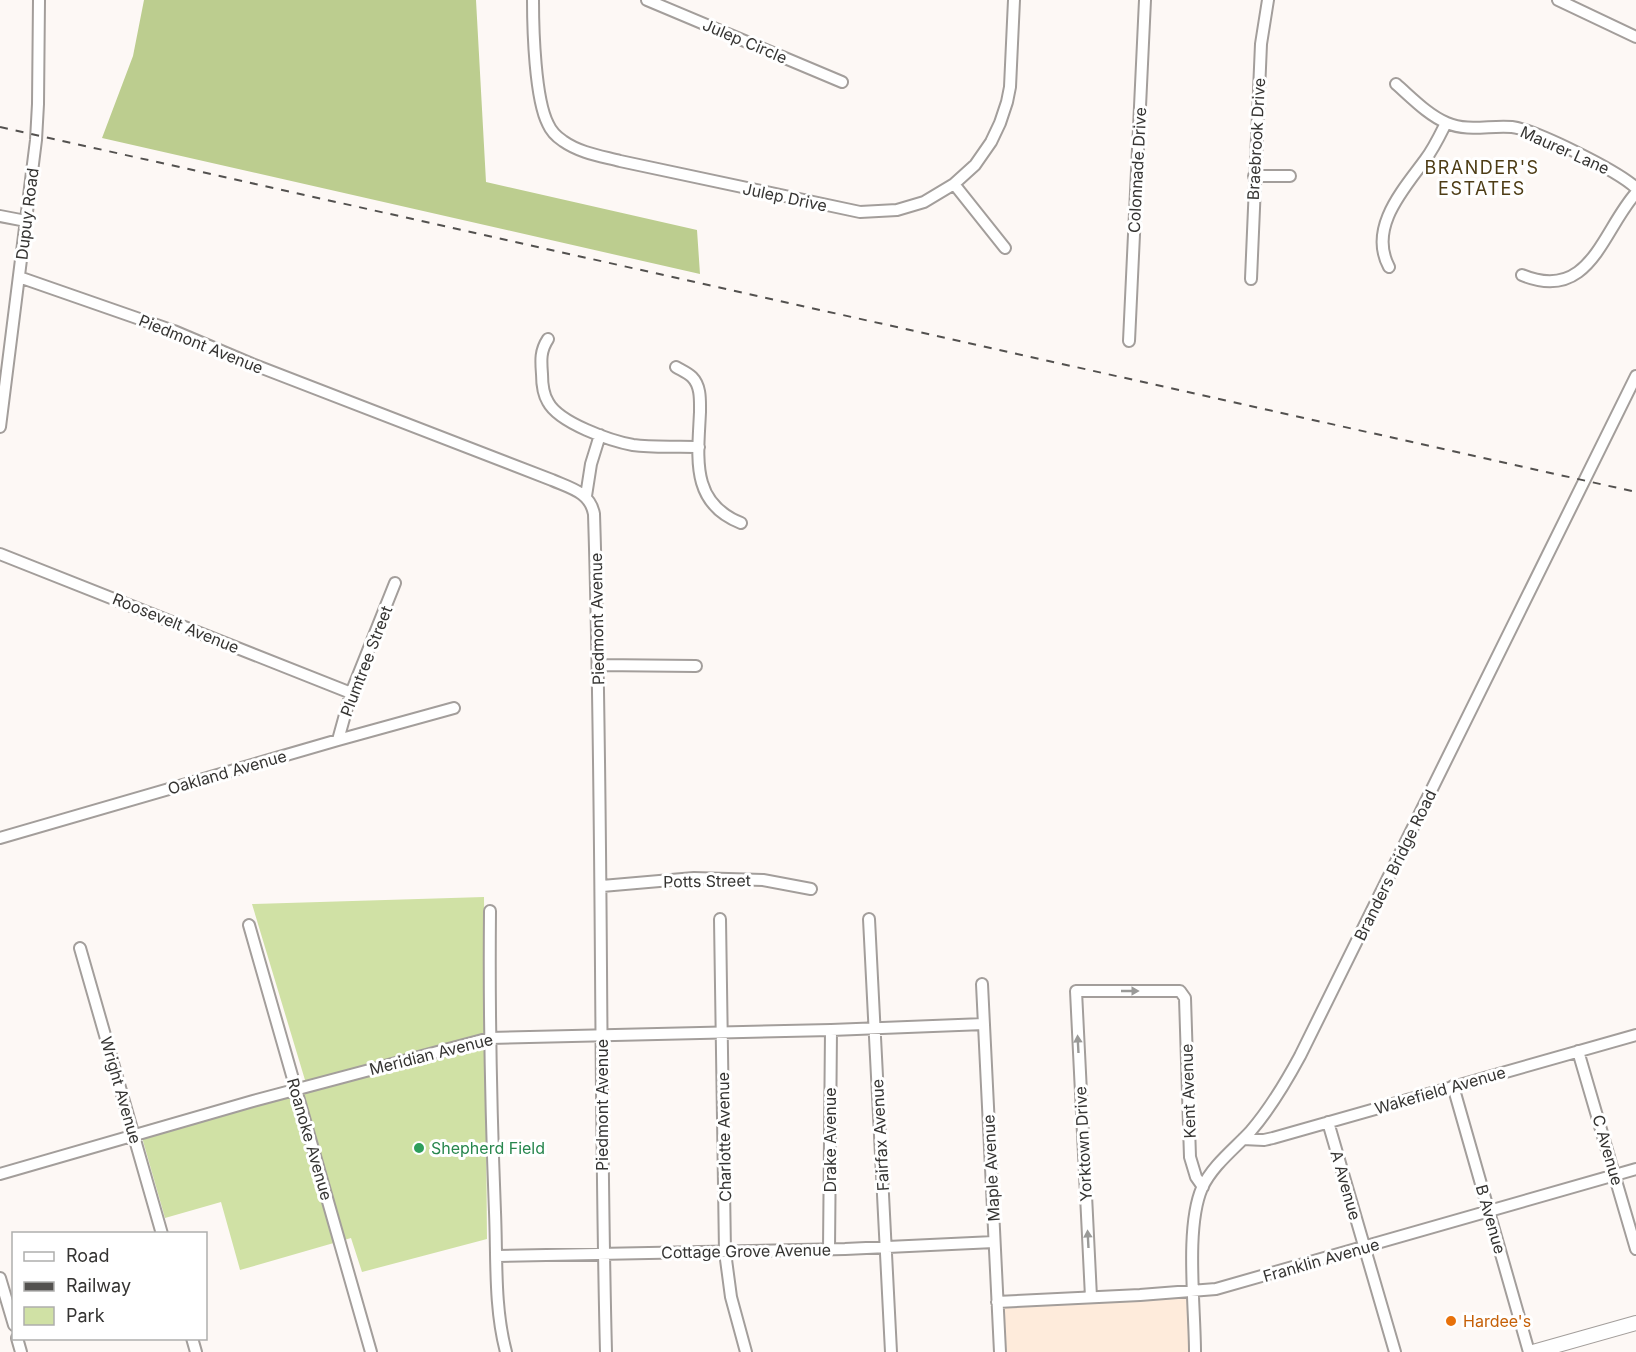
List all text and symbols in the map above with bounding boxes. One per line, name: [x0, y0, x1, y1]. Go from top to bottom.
street label: Julep Circle: [700, 14, 790, 68]
street label: Braebrook Drive: [1243, 77, 1269, 201]
street label: Colonnade Drive: [1124, 107, 1150, 233]
street label: Maurer Lane: [1517, 121, 1613, 179]
district label: BRANDER'S ESTATES: [1424, 157, 1540, 199]
street label: Dupuy Road: [11, 167, 43, 261]
street label: Julep Drive: [741, 178, 829, 216]
street label: Piedmont Avenue: [136, 310, 266, 378]
street label: Piedmont Avenue: [586, 553, 608, 685]
street label: Roosevelt Avenue: [110, 588, 242, 658]
street label: Plumtree Street: [336, 603, 396, 719]
street label: Oakland Avenue: [165, 745, 289, 799]
street label: Branders Bridge Road: [1350, 786, 1440, 944]
street label: Potts Street: [663, 870, 751, 892]
one-way arrow: [1120, 986, 1139, 996]
street label: Meridian Avenue: [367, 1029, 495, 1079]
street label: Wright Avenue: [96, 1034, 146, 1146]
one-way arrow: [1074, 1035, 1083, 1054]
street label: Piedmont Avenue: [592, 1039, 612, 1171]
street label: Kent Avenue: [1176, 1043, 1200, 1139]
street label: Wakefield Avenue: [1372, 1062, 1508, 1118]
street label: Charlotte Avenue: [713, 1072, 735, 1202]
street label: Roanoke Avenue: [283, 1076, 337, 1202]
street label: Fairfax Avenue: [867, 1078, 893, 1192]
street label: Yorktown Drive: [1070, 1086, 1096, 1202]
street label: Drake Avenue: [820, 1087, 840, 1193]
street label: C Avenue: [1588, 1112, 1628, 1188]
street label: Maple Avenue: [978, 1114, 1004, 1222]
place label: Shepherd Field: [431, 1138, 545, 1158]
marker: Shepherd Field: [412, 1141, 426, 1155]
street label: A Avenue: [1326, 1148, 1366, 1222]
street label: B Avenue: [1472, 1182, 1510, 1256]
one-way arrow: [1084, 1229, 1093, 1248]
legend: [12, 1232, 207, 1340]
street label: Franklin Avenue: [1261, 1234, 1381, 1286]
street label: Cottage Grove Avenue: [661, 1240, 831, 1262]
text: Road: [66, 1245, 109, 1266]
text: Railway: [66, 1275, 131, 1296]
text: Park: [66, 1305, 105, 1326]
place label: Hardee's: [1463, 1311, 1531, 1331]
marker: Hardee's: [1444, 1314, 1458, 1328]

